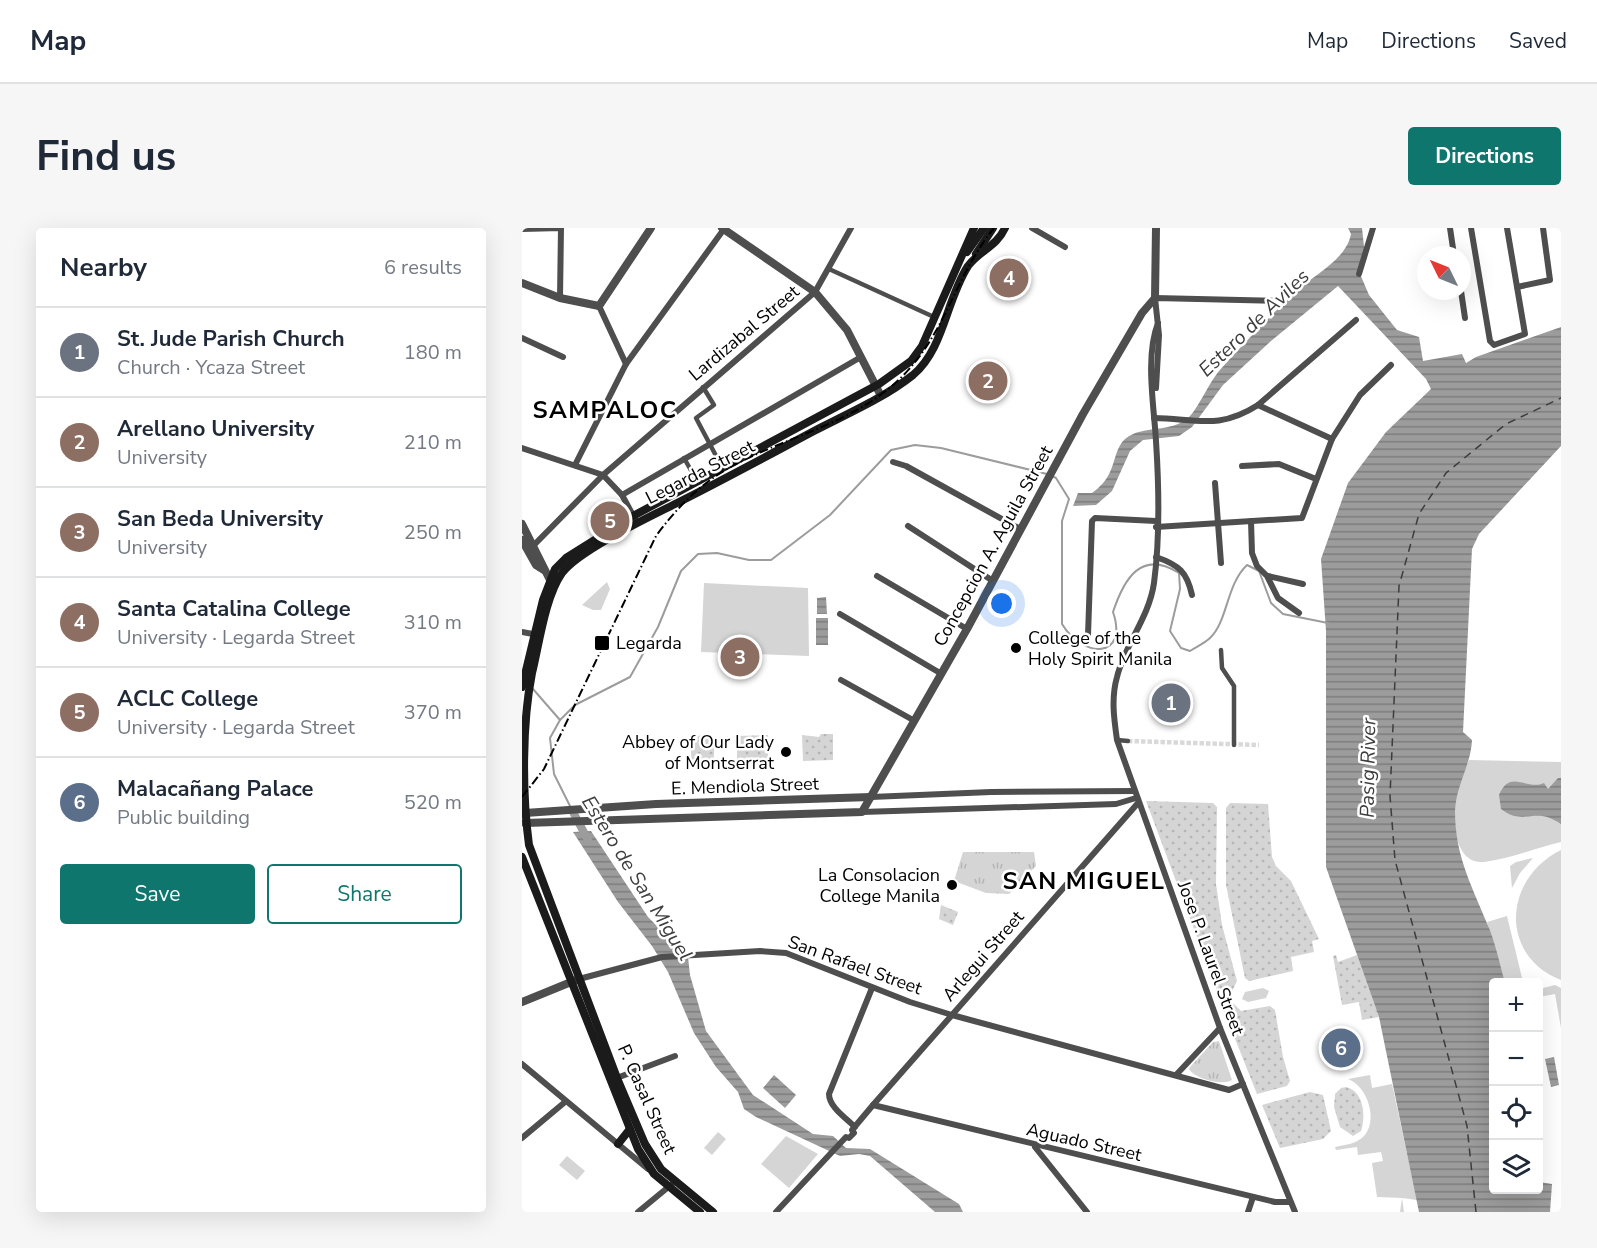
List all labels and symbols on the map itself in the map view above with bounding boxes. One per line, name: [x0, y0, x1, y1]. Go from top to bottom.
north arrow: [1417, 246, 1471, 300]
pin: 4: [990, 256, 1028, 300]
water label: Estero de Aviles: [1193, 263, 1315, 383]
street label: Lardizabal Street: [684, 279, 805, 386]
pin: 2: [968, 358, 1008, 404]
district label: SAMPALOC: [532, 394, 678, 426]
street label: Legarda Street: [641, 434, 759, 510]
street label: Concepcion A. Aguila Street: [928, 441, 1059, 651]
pin: 5: [590, 498, 629, 544]
your location: [987, 589, 1016, 618]
place label: College of the Holy Spirit Manila: [1028, 626, 1172, 671]
place label: Legarda: [616, 631, 682, 655]
marker: Legarda: [593, 634, 611, 652]
pin: 3: [720, 634, 760, 680]
marker: College of the Holy Spirit Manila: [1009, 641, 1023, 655]
pin: 1: [1152, 680, 1190, 726]
water label: Pasig River: [1354, 717, 1382, 818]
place label: Abbey of Our Lady of Montserrat: [622, 730, 775, 775]
marker: Abbey of Our Lady of Montserrat: [779, 745, 793, 759]
street label: E. Mendiola Street: [671, 771, 820, 801]
water label: Estero de San Miguel: [575, 790, 699, 966]
place label: La Consolacion College Manila: [818, 863, 940, 908]
district label: SAN MIGUEL: [1002, 865, 1166, 897]
street label: Jose P. Laurel Street: [1172, 877, 1250, 1039]
marker: La Consolacion College Manila: [945, 878, 959, 892]
street label: Arlegui Street: [937, 905, 1030, 1006]
street label: San Rafael Street: [785, 930, 926, 1001]
pin: 6: [1322, 1026, 1360, 1070]
street label: P. Casal Street: [612, 1040, 682, 1158]
street label: Aguado Street: [1024, 1117, 1145, 1167]

